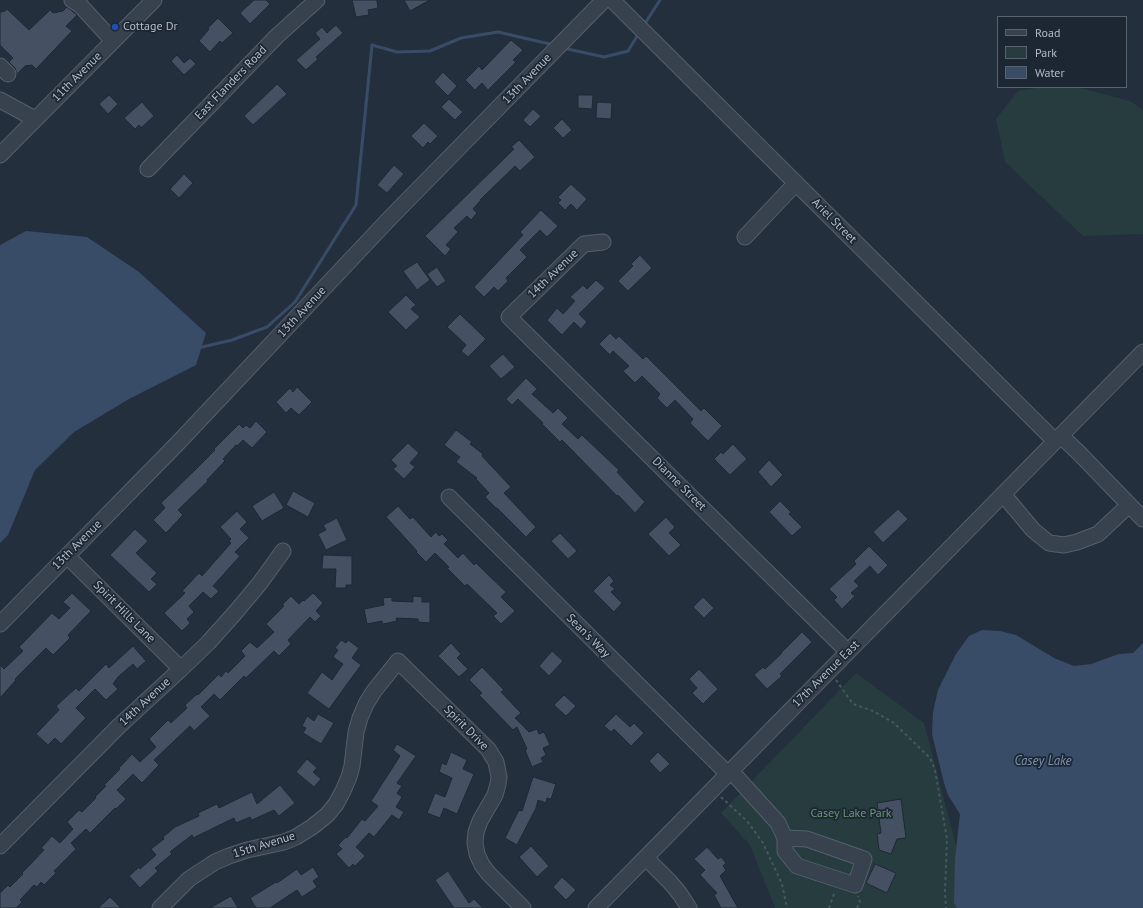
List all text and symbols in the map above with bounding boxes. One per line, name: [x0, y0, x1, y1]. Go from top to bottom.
legend: [997, 16, 1127, 88]
place label: Cottage Dr: [123, 20, 178, 34]
marker: Cottage Dr: [110, 22, 120, 32]
text: Road: [1035, 25, 1060, 40]
street label: East Flanders Road: [192, 43, 270, 123]
text: Park: [1035, 45, 1057, 60]
street label: 11th Avenue: [49, 49, 105, 105]
street label: 13th Avenue: [499, 51, 555, 107]
text: Water: [1035, 65, 1065, 80]
street label: Ariel Street: [808, 195, 860, 247]
street label: 14th Avenue: [525, 246, 581, 302]
street label: 13th Avenue: [275, 284, 329, 340]
street label: Dianne Street: [649, 454, 709, 514]
street label: 13th Avenue: [49, 517, 105, 573]
street label: Spirit Hills Lane: [90, 578, 158, 646]
street label: Sean's Way: [563, 611, 613, 661]
street label: 17th Avenue East: [790, 638, 862, 710]
street label: 14th Avenue: [117, 675, 173, 729]
street label: Spirit Drive: [441, 703, 491, 753]
water label: Casey Lake: [1014, 753, 1072, 769]
park label: Casey Lake Park: [810, 807, 892, 821]
street label: 15th Avenue: [231, 829, 297, 861]

